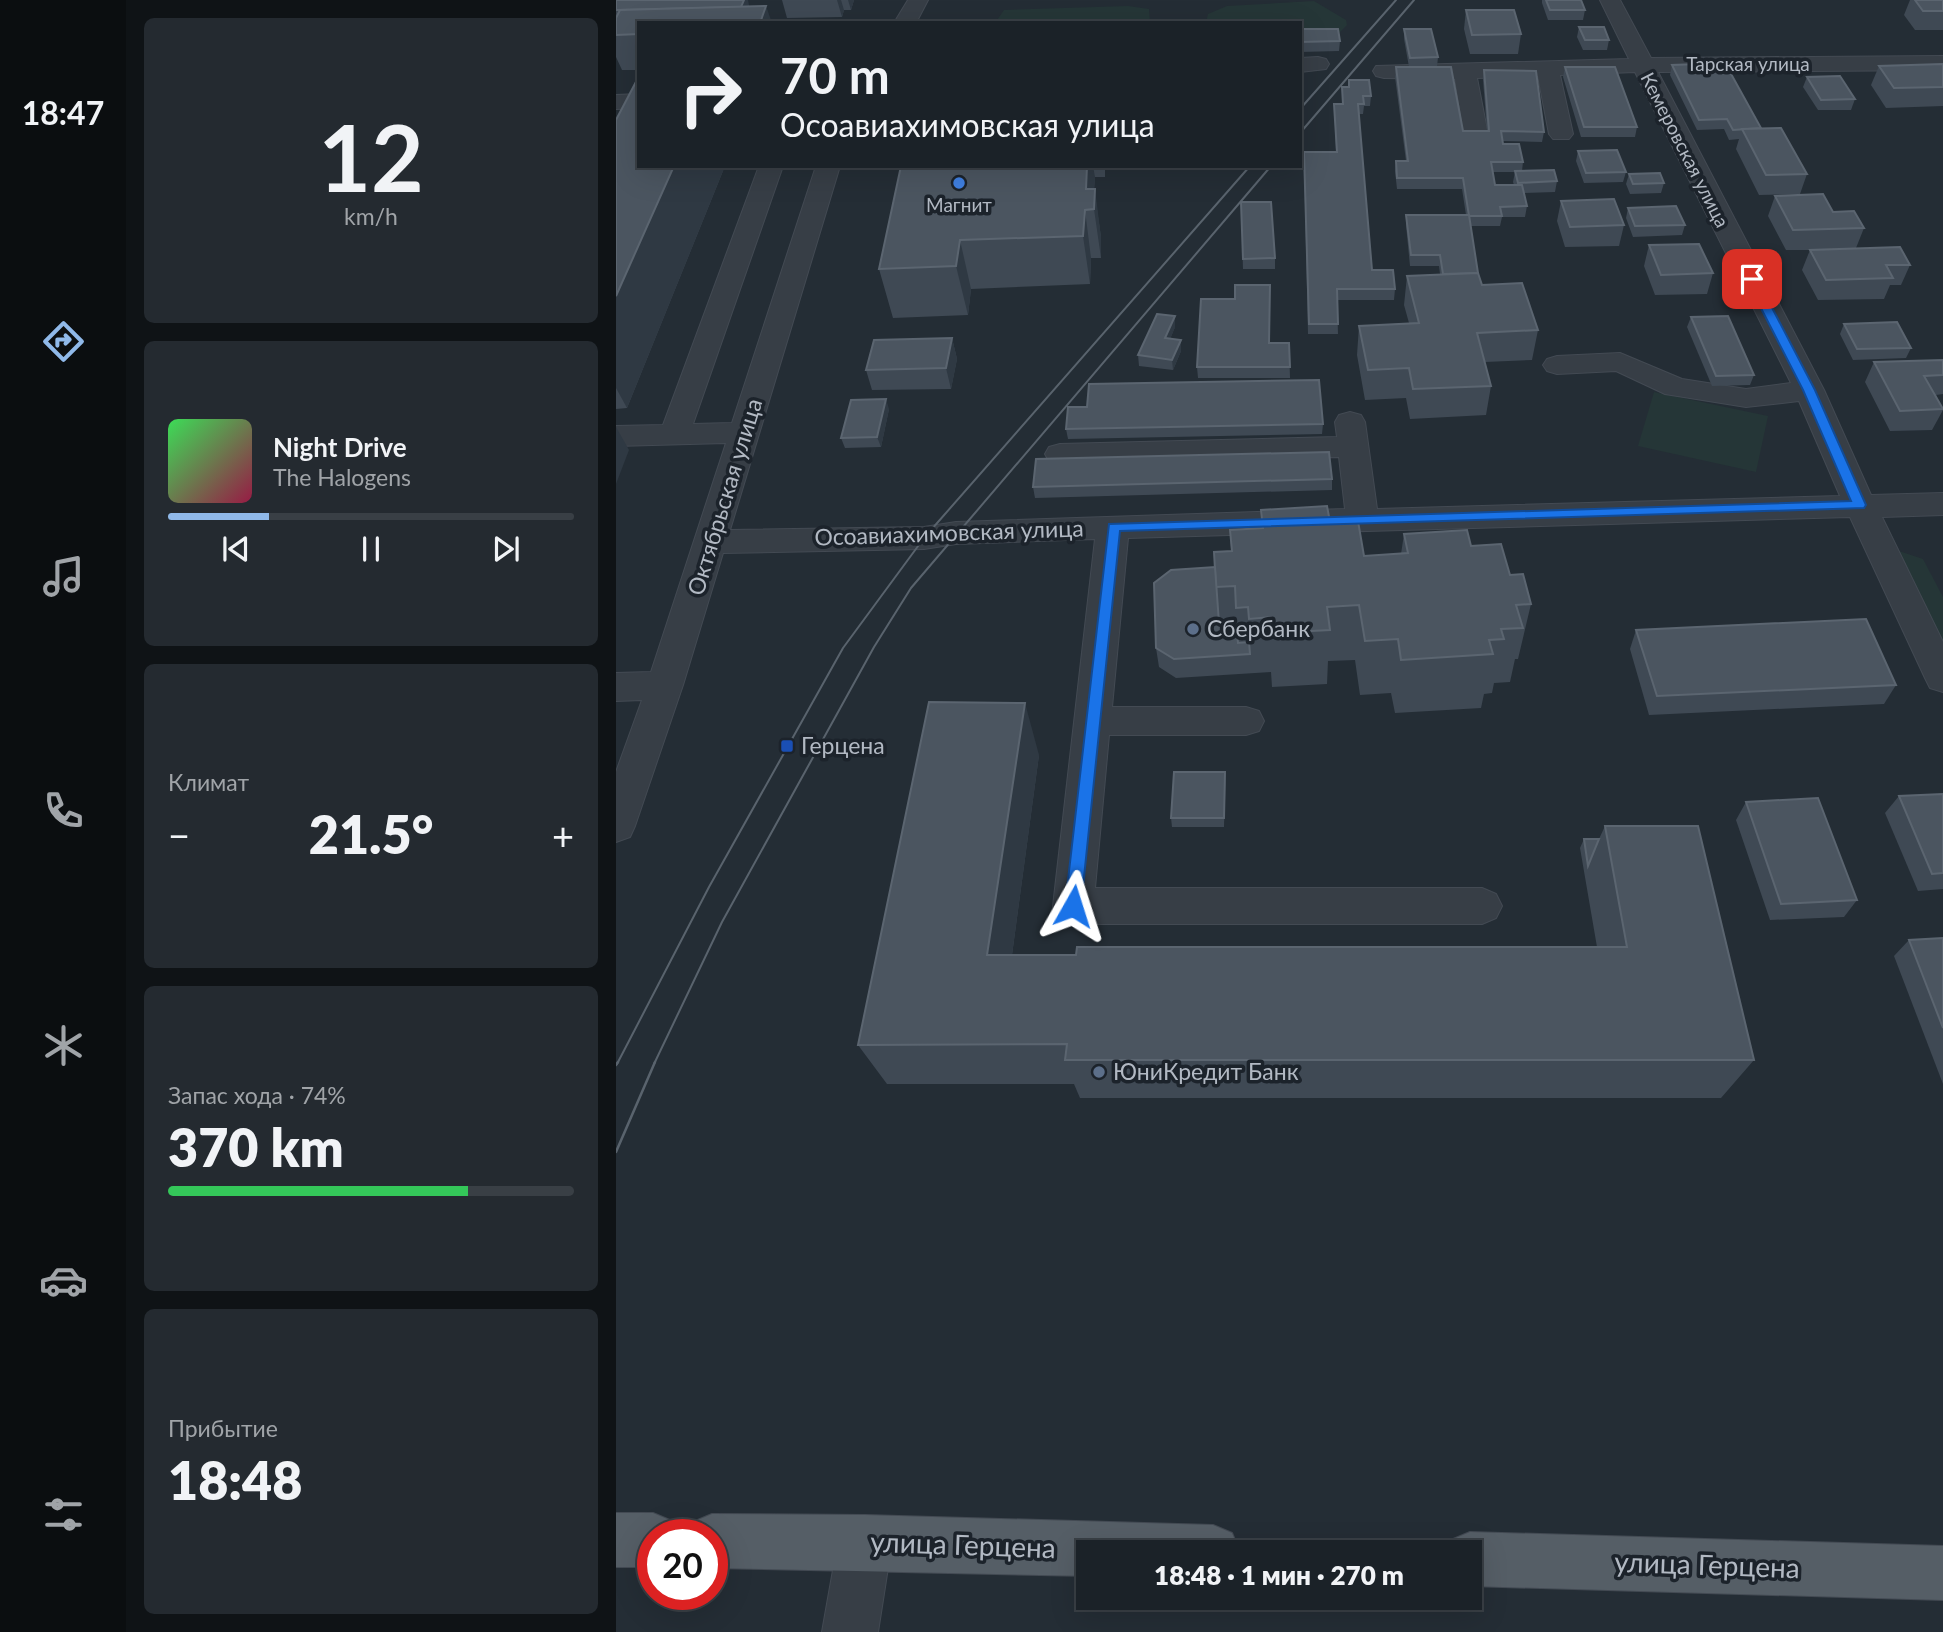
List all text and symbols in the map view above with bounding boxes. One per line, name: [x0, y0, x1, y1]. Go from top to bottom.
text: 70 m: [780, 46, 890, 104]
icon: right: [665, 49, 756, 140]
street label: Тарская улица: [1686, 52, 1810, 75]
street label: Кемеровская улица: [1636, 68, 1734, 231]
text: 18:47: [22, 93, 104, 132]
text: 12: [318, 102, 424, 211]
text: Осоавиахимовская улица: [780, 105, 1155, 144]
marker: Магнит: [951, 175, 967, 191]
place label: Магнит: [926, 193, 992, 216]
text: km/h: [344, 202, 398, 230]
pin: [1722, 249, 1782, 309]
icon: arrive: [1733, 260, 1771, 298]
icon: directions: [39, 317, 88, 366]
street label: Октябрьская улица: [681, 395, 767, 598]
text: Night Drive: [273, 431, 407, 463]
text: The Halogens: [273, 463, 411, 491]
street label: Осоавиахимовская улица: [814, 513, 1084, 551]
icon: previous: [217, 530, 255, 568]
icon: pause: [352, 530, 390, 568]
icon: next: [487, 530, 525, 568]
icon: music: [39, 552, 88, 601]
place label: Сбербанк: [1207, 614, 1310, 642]
marker: Сбербанк: [1185, 621, 1201, 637]
place label: Герцена: [801, 731, 885, 759]
marker: Герцена: [779, 738, 795, 754]
text: Климат: [168, 768, 249, 796]
icon: phone: [39, 786, 88, 835]
text: 21.5°: [309, 803, 433, 865]
text: −: [168, 812, 190, 858]
text: +: [552, 812, 574, 858]
position arrow: [1036, 869, 1110, 943]
icon: climate: [39, 1021, 88, 1070]
place label: ЮниКредит Банк: [1113, 1057, 1299, 1085]
marker: ЮниКредит Банк: [1091, 1064, 1107, 1080]
text: Запас хода · 74%: [168, 1081, 346, 1109]
text: 370 km: [168, 1116, 344, 1178]
icon: car: [39, 1256, 88, 1305]
text: Прибытие: [168, 1414, 278, 1442]
text: 18:48: [168, 1449, 302, 1511]
icon: filters: [39, 1490, 88, 1539]
speed limit sign: 20: [637, 1519, 728, 1610]
street label: улица Герцена: [870, 1524, 1056, 1564]
street label: улица Герцена: [1614, 1544, 1800, 1584]
text: 18:48 · 1 мин · 270 m: [1154, 1559, 1404, 1591]

